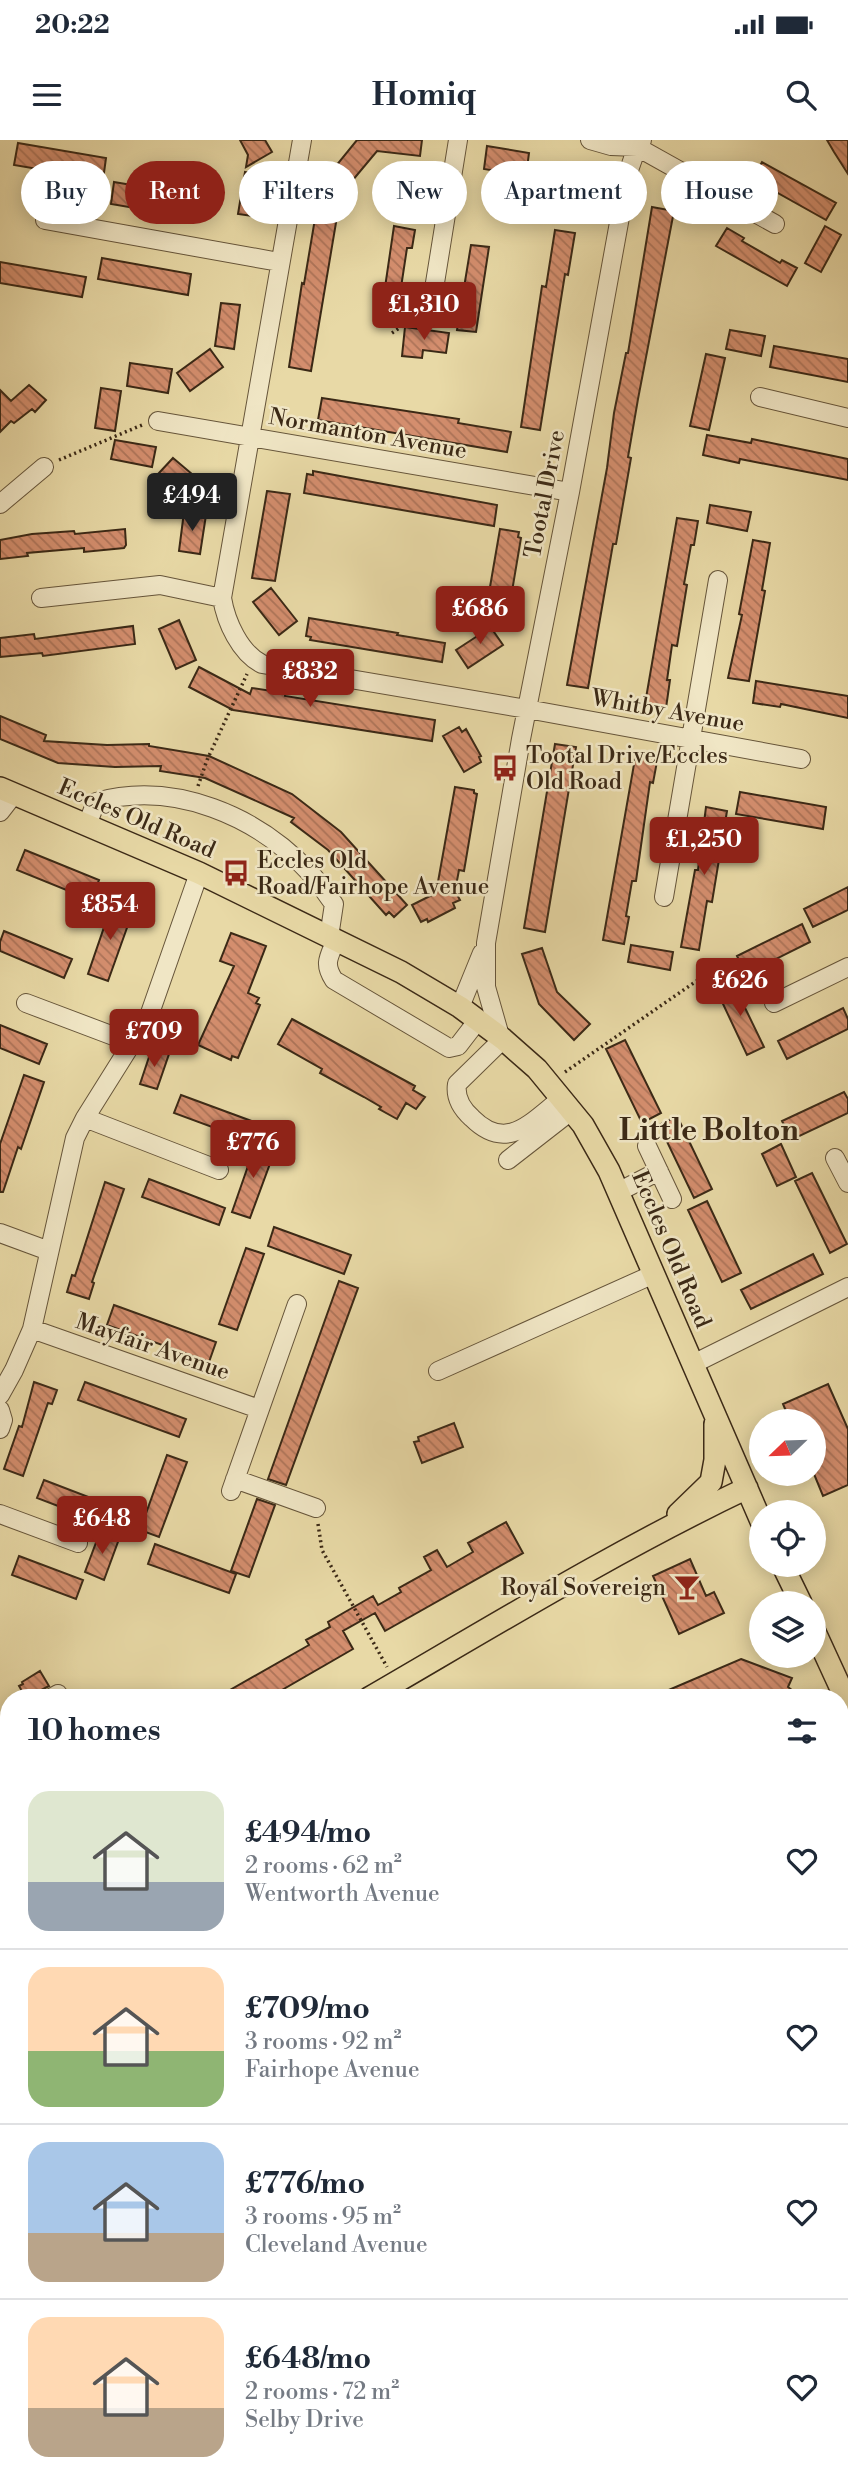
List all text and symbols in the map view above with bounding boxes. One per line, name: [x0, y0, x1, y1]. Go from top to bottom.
text: 20:22: [35, 9, 110, 41]
text: Homiq: [372, 75, 476, 115]
icon: menu: [28, 76, 66, 114]
icon: search: [782, 76, 820, 114]
chip: Buy: [21, 161, 111, 224]
chip: Rent: [125, 161, 225, 224]
chip: Filters: [239, 161, 358, 224]
chip: New: [372, 161, 467, 224]
chip: Apartment: [481, 161, 647, 224]
chip: House: [661, 161, 778, 224]
pin: £1,310: [367, 282, 481, 342]
text: £1,310: [388, 291, 460, 319]
street label: Normanton Avenue: [267, 403, 469, 465]
street label: Tootal Drive: [519, 428, 571, 561]
pin: £494: [151, 474, 233, 533]
text: £494: [163, 482, 221, 510]
pin: £686: [439, 587, 521, 646]
text: £686: [452, 595, 508, 623]
pin: £832: [269, 650, 351, 709]
text: £832: [282, 658, 338, 686]
street label: Whitby Avenue: [588, 684, 747, 738]
place label: Tootal Drive/Eccles Old Road: [526, 742, 728, 796]
bus stop icon: Tootal Drive/Eccles Old Road: [490, 753, 520, 783]
street label: Eccles Old Road: [54, 773, 219, 865]
pin: £1,250: [647, 818, 761, 877]
text: £1,250: [666, 826, 742, 854]
place label: Eccles Old Road/Fairhope Avenue: [257, 847, 489, 901]
bus stop icon: Eccles Old Road/Fairhope Avenue: [221, 858, 251, 888]
pin: £854: [69, 882, 151, 942]
text: £854: [81, 891, 139, 919]
pin: £626: [699, 958, 781, 1018]
text: £626: [712, 967, 768, 995]
pin: £709: [113, 1010, 195, 1069]
text: £709: [126, 1018, 182, 1046]
district label: Little Bolton: [619, 1112, 800, 1150]
pin: £776: [212, 1121, 294, 1180]
text: £776: [226, 1129, 280, 1157]
street label: Eccles Old Road: [625, 1167, 717, 1332]
street label: Mayfair Avenue: [72, 1307, 233, 1386]
north arrow: [749, 1409, 826, 1486]
map controls: [749, 1409, 826, 1668]
pin: £648: [61, 1496, 143, 1556]
button: locate: [749, 1500, 826, 1577]
text: £648: [73, 1505, 131, 1533]
bar icon: Royal Sovereign: [672, 1572, 702, 1602]
place label: Royal Sovereign: [501, 1574, 666, 1602]
button: layers: [749, 1591, 826, 1668]
text: 10 homes: [28, 1712, 161, 1750]
icon: filters: [783, 1712, 821, 1750]
text: £494/mo: [245, 1814, 371, 1852]
icon: home: [84, 1819, 168, 1903]
icon: heart: [783, 1842, 821, 1880]
text: 2 rooms · 62 m²: [245, 1852, 402, 1880]
text: Wentworth Avenue: [245, 1880, 440, 1908]
text: £709/mo: [245, 1990, 370, 2028]
icon: home: [84, 1995, 168, 2079]
icon: heart: [783, 2018, 821, 2056]
text: 3 rooms · 92 m²: [245, 2028, 401, 2056]
text: Fairhope Avenue: [245, 2056, 420, 2084]
text: £776/mo: [245, 2165, 365, 2203]
icon: home: [84, 2170, 168, 2254]
icon: heart: [783, 2193, 821, 2231]
text: 3 rooms · 95 m²: [245, 2203, 401, 2231]
text: Cleveland Avenue: [245, 2231, 428, 2259]
text: £648/mo: [245, 2340, 371, 2378]
icon: home: [84, 2345, 168, 2429]
icon: heart: [783, 2368, 821, 2406]
text: 2 rooms · 72 m²: [245, 2378, 399, 2406]
text: Selby Drive: [245, 2406, 364, 2434]

